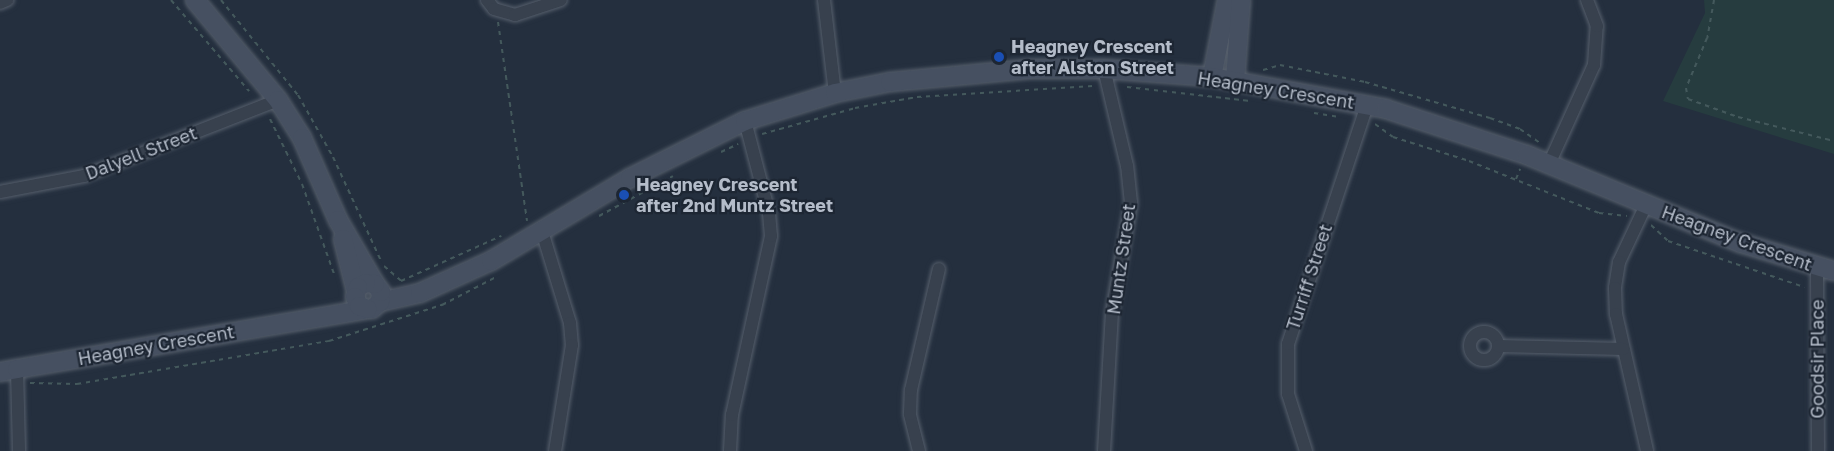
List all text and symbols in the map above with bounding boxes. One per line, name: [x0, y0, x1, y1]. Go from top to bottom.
place label: Heagney Crescent after Alston Street: [1011, 36, 1174, 78]
marker: Heagney Crescent after Alston Street: [992, 50, 1006, 64]
street label: Heagney Crescent: [1196, 67, 1356, 113]
street label: Dalyell Street: [82, 122, 200, 184]
place label: Heagney Crescent after 2nd Muntz Street: [636, 174, 833, 216]
marker: Heagney Crescent after 2nd Muntz Street: [617, 188, 631, 202]
street label: Heagney Crescent: [1659, 201, 1815, 275]
street label: Muntz Street: [1103, 202, 1139, 316]
street label: Turriff Street: [1282, 221, 1336, 333]
street label: Goodsir Place: [1806, 299, 1828, 419]
street label: Heagney Crescent: [76, 321, 236, 369]

